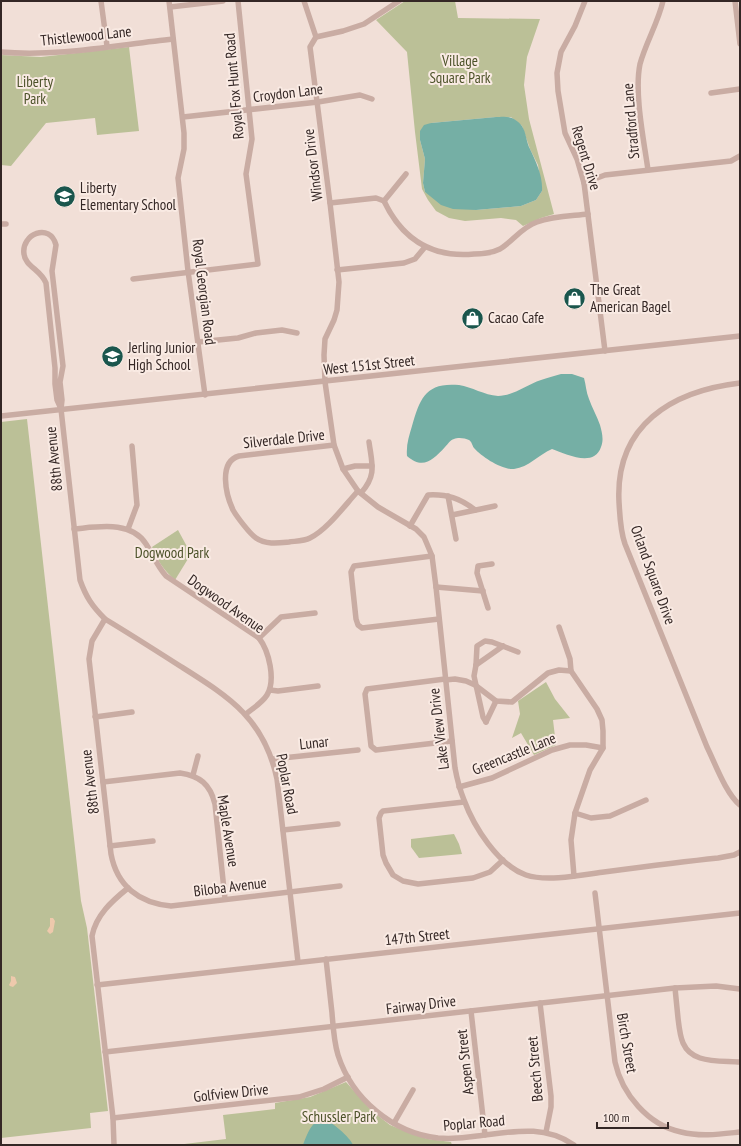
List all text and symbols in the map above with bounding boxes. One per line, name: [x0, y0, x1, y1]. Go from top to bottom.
street label: Thistlewood Lane: [39, 21, 132, 50]
street label: Royal Fox Hunt Road: [219, 32, 248, 140]
park label: Village Square Park: [429, 51, 491, 87]
park label: Liberty Park: [17, 72, 54, 108]
street label: Croydon Lane: [252, 79, 324, 106]
street label: Stradford Lane: [618, 82, 643, 160]
street label: Regent Drive: [568, 123, 605, 192]
street label: Windsor Drive: [299, 128, 326, 202]
place label: Liberty Elementary School: [80, 178, 177, 214]
school or university icon: Liberty Elementary School: [51, 184, 77, 210]
street label: Royal Georgian Road: [189, 238, 220, 346]
place label: The Great American Bagel: [590, 280, 671, 316]
shop icon: The Great American Bagel: [562, 286, 588, 312]
shop icon: Cacao Cafe: [459, 305, 485, 331]
place label: Cacao Cafe: [488, 308, 544, 327]
place label: Jerling Junior High School: [127, 338, 196, 374]
school or university icon: Jerling Junior High School: [99, 344, 125, 370]
street label: West 151st Street: [322, 350, 416, 379]
street label: Silverdale Drive: [242, 425, 326, 452]
street label: 88th Avenue: [41, 426, 66, 492]
street label: Orland Square Drive: [627, 523, 680, 627]
park label: Dogwood Park: [135, 543, 209, 562]
street label: Dogwood Avenue: [184, 570, 268, 637]
street label: Lake View Drive: [424, 687, 453, 771]
street label: Greencastle Lane: [469, 728, 558, 779]
street label: Lunar: [298, 731, 330, 753]
street label: 88th Avenue: [76, 749, 103, 815]
street label: Poplar Road: [272, 752, 303, 816]
street label: Maple Avenue: [213, 794, 244, 868]
street label: Biloba Avenue: [192, 873, 268, 900]
street label: 147th Street: [384, 924, 450, 949]
street label: Fairway Drive: [385, 991, 457, 1018]
street label: Birch Street: [613, 1011, 642, 1074]
street label: Aspen Street: [452, 1028, 477, 1096]
street label: Beech Street: [522, 1036, 547, 1102]
street label: Golfview Drive: [192, 1079, 269, 1106]
scale bar: [597, 1104, 668, 1130]
park label: Schussler Park: [302, 1107, 376, 1126]
street label: Poplar Road: [442, 1110, 506, 1135]
text: 100 m: [603, 1110, 630, 1125]

